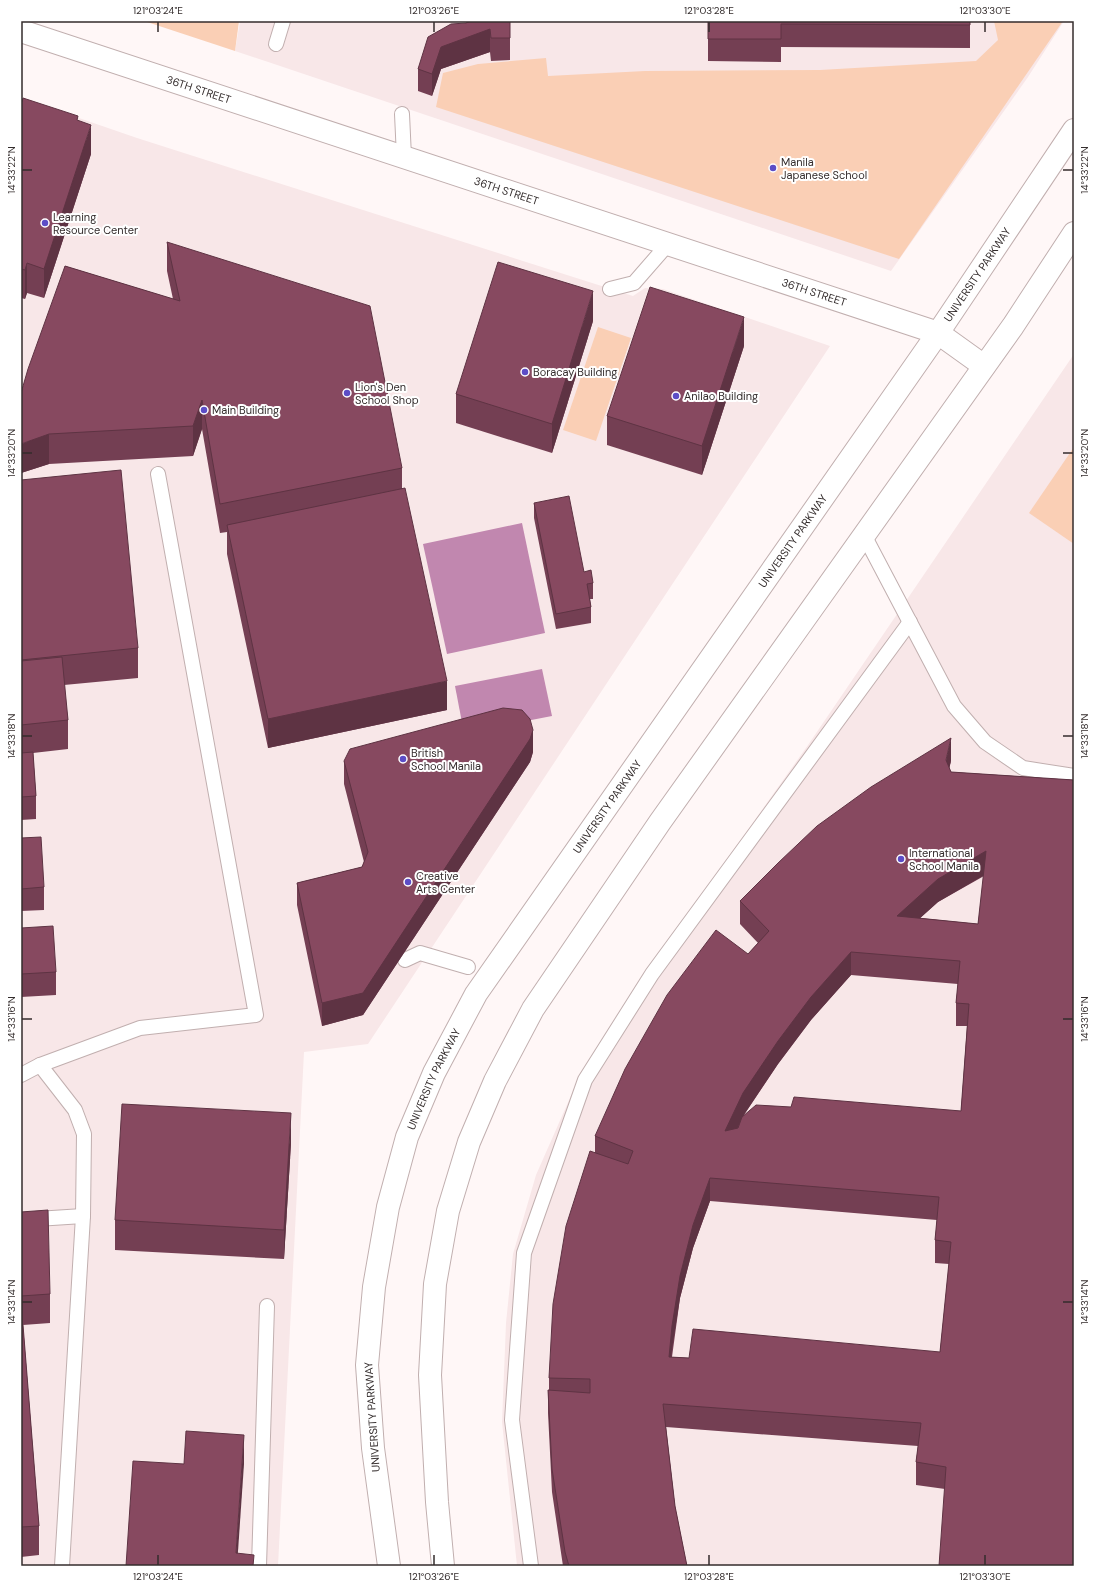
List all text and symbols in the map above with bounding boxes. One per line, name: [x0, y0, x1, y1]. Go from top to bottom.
text: 121°03'24"E: [133, 4, 183, 17]
text: 121°03'26"E: [409, 4, 460, 17]
text: 121°03'28"E: [684, 4, 734, 17]
text: 121°03'30"E: [959, 4, 1011, 17]
street label: 36TH STREET: [165, 72, 233, 107]
text: 14°33'22"N: [5, 146, 18, 194]
text: 14°33'22"N: [1078, 146, 1091, 194]
place label: Manila Japanese School: [781, 155, 867, 182]
marker: Manila Japanese School: [768, 163, 778, 173]
street label: 36TH STREET: [472, 174, 540, 208]
place label: Learning Resource Center: [53, 210, 138, 237]
marker: Learning Resource Center: [40, 218, 50, 228]
street label: UNIVERSITY PARKWAY: [941, 224, 1014, 324]
street label: 36TH STREET: [780, 275, 848, 309]
place label: Boracay Building: [533, 365, 617, 379]
marker: Boracay Building: [520, 367, 530, 377]
place label: Lion's Den School Shop: [355, 380, 419, 407]
marker: Lion's Den School Shop: [342, 388, 352, 398]
place label: Anilao Building: [684, 389, 758, 403]
marker: Anilao Building: [671, 391, 681, 401]
place label: Main Building: [212, 403, 279, 417]
marker: Main Building: [199, 405, 209, 415]
text: 14°33'20"N: [5, 429, 18, 477]
text: 14°33'20"N: [1078, 429, 1091, 477]
street label: UNIVERSITY PARKWAY: [755, 491, 830, 590]
text: 14°33'18"N: [5, 713, 18, 759]
text: 14°33'18"N: [1078, 713, 1091, 759]
place label: British School Manila: [411, 746, 481, 773]
marker: British School Manila: [398, 754, 408, 764]
street label: UNIVERSITY PARKWAY: [570, 757, 645, 856]
place label: International School Manila: [909, 846, 979, 873]
marker: International School Manila: [896, 854, 906, 864]
place label: Creative Arts Center: [416, 869, 475, 896]
marker: Creative Arts Center: [403, 877, 413, 887]
text: 14°33'16"N: [5, 996, 18, 1042]
text: 14°33'16"N: [1078, 996, 1091, 1042]
street label: UNIVERSITY PARKWAY: [404, 1026, 464, 1132]
text: 14°33'14"N: [5, 1279, 18, 1325]
text: 14°33'14"N: [1078, 1279, 1091, 1325]
street label: UNIVERSITY PARKWAY: [361, 1361, 383, 1473]
text: 121°03'24"E: [133, 1570, 183, 1583]
text: 121°03'26"E: [409, 1570, 460, 1583]
text: 121°03'28"E: [684, 1570, 734, 1583]
text: 121°03'30"E: [959, 1570, 1011, 1583]

